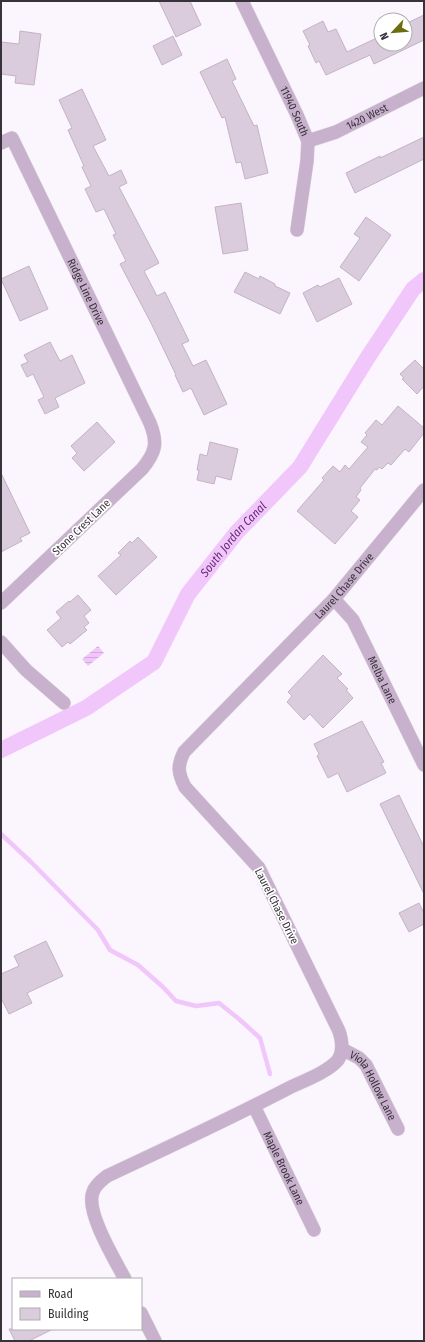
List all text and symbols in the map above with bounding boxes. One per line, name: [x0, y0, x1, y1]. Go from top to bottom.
north arrow: [373, 12, 413, 52]
text: N: [377, 30, 392, 42]
street label: 11940 South: [277, 84, 311, 138]
street label: 1420 West: [344, 101, 390, 133]
street label: Ridge Line Drive: [64, 257, 108, 328]
street label: Stone Crest Lane: [50, 497, 113, 558]
water label: South Jordan Canal: [197, 499, 269, 580]
street label: Laurel Chase Drive: [312, 550, 376, 622]
street label: Melba Lane: [365, 654, 399, 706]
street label: Laurel Chase Drive: [252, 866, 301, 946]
street label: Viola Hollow Lane: [347, 1048, 399, 1123]
street label: Maple Brook Lane: [260, 1129, 307, 1207]
legend: [12, 1278, 142, 1330]
text: Road: [48, 1287, 73, 1301]
text: Building: [48, 1307, 89, 1321]

